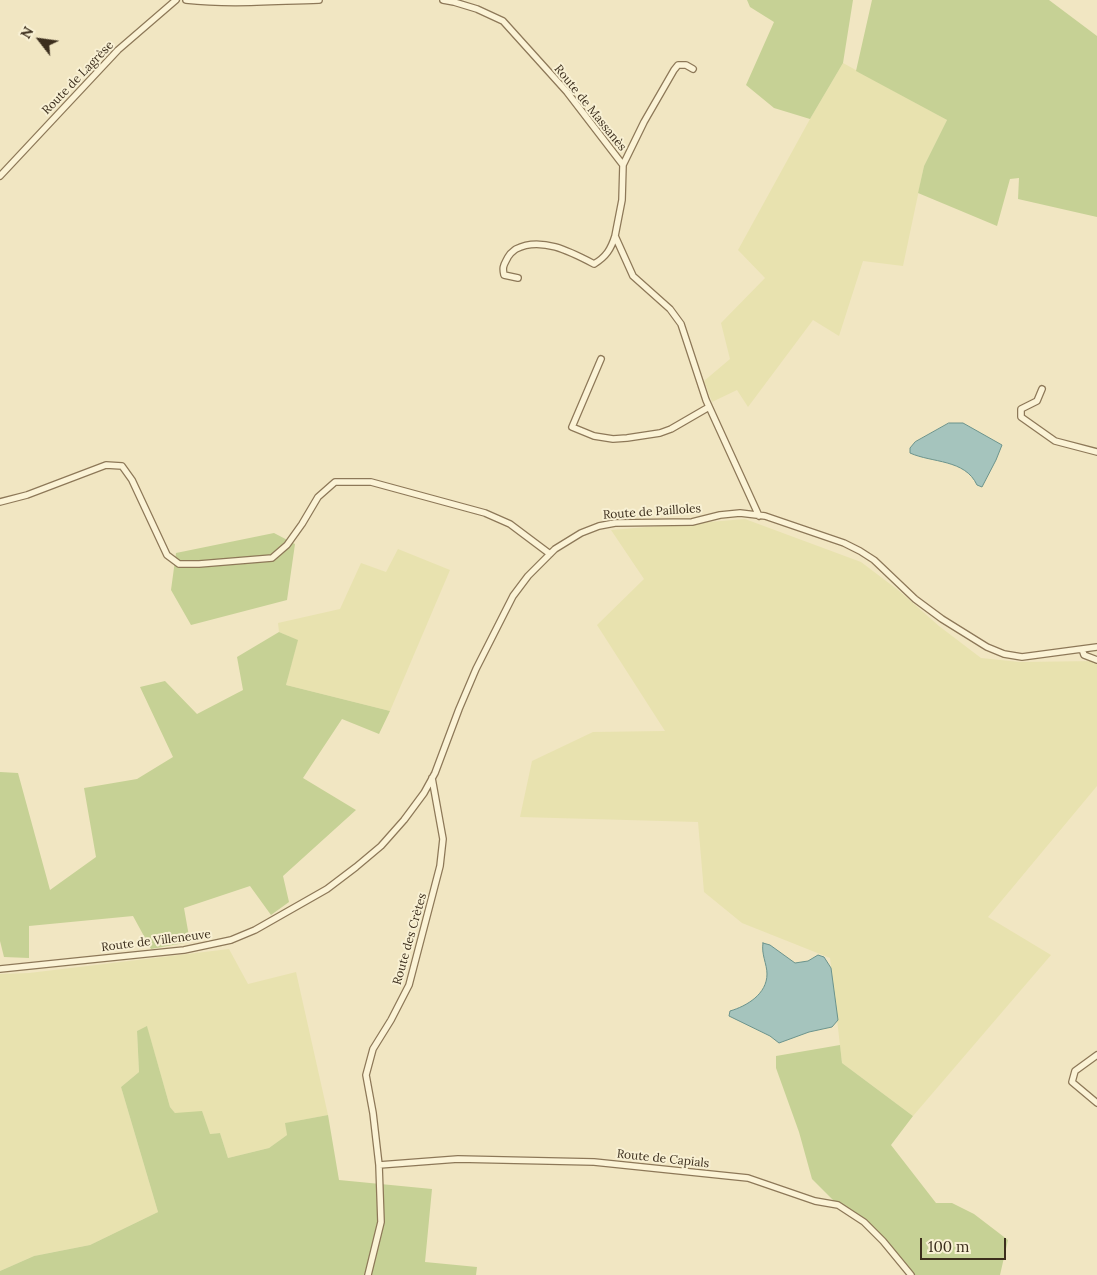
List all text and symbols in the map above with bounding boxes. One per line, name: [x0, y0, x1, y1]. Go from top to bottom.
north arrow: [15, 15, 65, 65]
text: N: [17, 23, 38, 42]
street label: Route de Lagrèse: [39, 38, 117, 118]
street label: Route de Massanès: [551, 62, 629, 154]
street label: Route de Pailloles: [602, 501, 702, 523]
street label: Route des Crètes: [390, 891, 430, 987]
street label: Route de Villeneuve: [100, 927, 212, 955]
street label: Route de Capials: [616, 1147, 710, 1171]
scale bar: [922, 1228, 1008, 1260]
text: 100 m: [928, 1237, 969, 1256]

